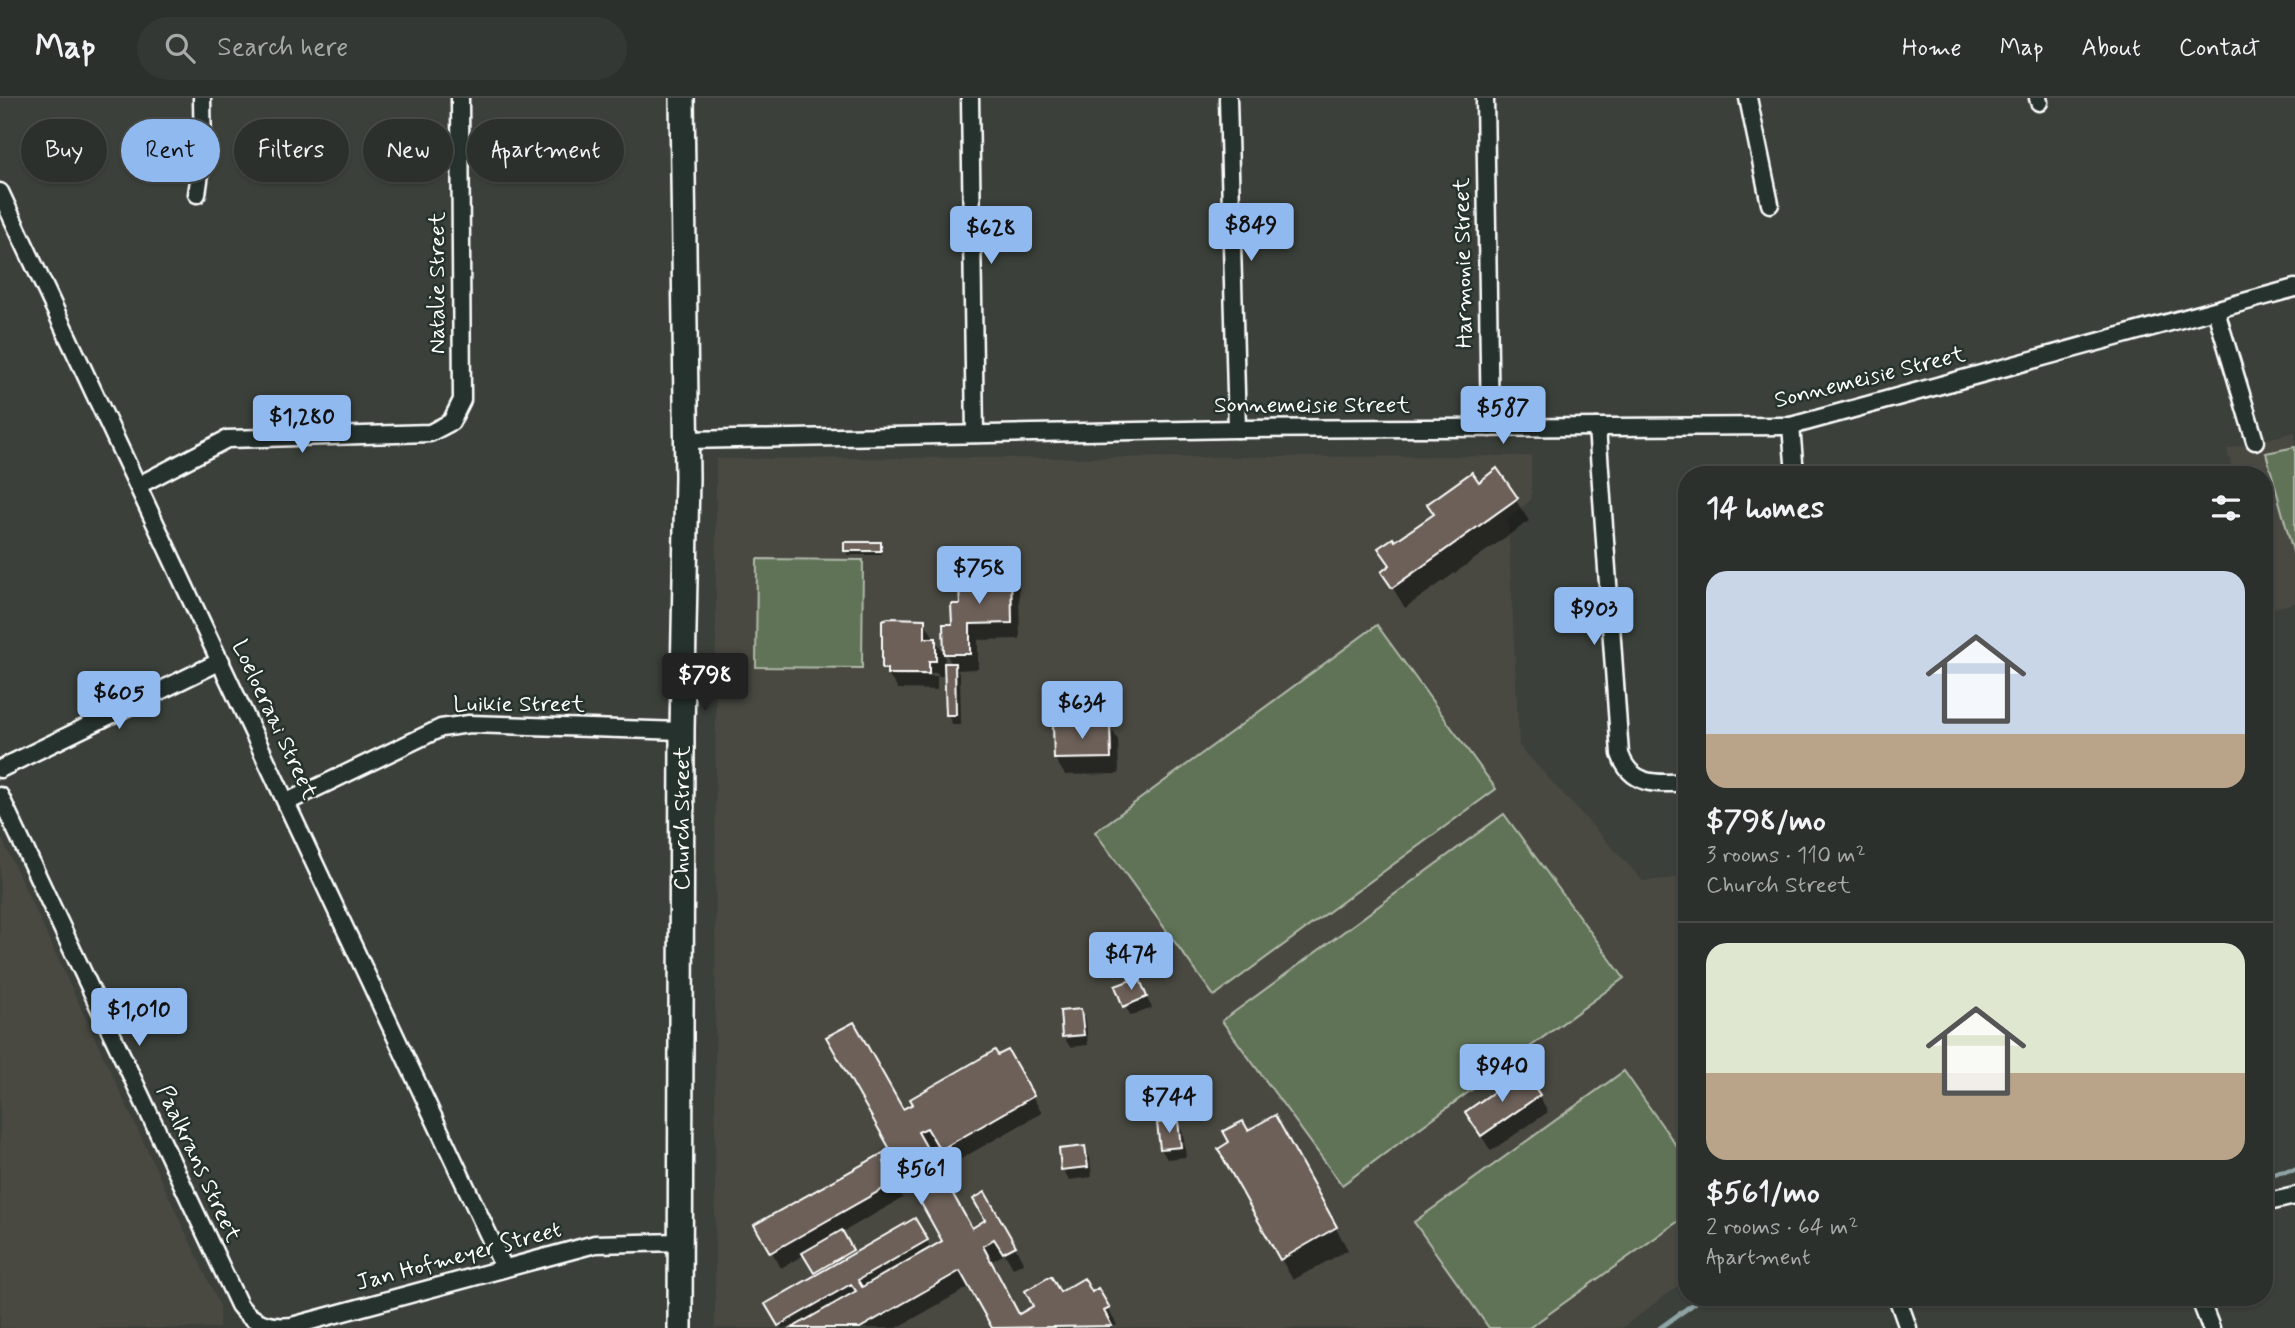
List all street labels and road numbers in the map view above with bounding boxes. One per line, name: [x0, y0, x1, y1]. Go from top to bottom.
street label: Harmonie Street: [1448, 177, 1480, 349]
street label: Natalie Street: [423, 211, 453, 354]
street label: Sonnemeisie Street: [1771, 340, 1969, 416]
street label: Sonnemeisie Street: [1214, 391, 1410, 421]
street label: Loeloeraai Street: [224, 635, 324, 805]
street label: Luikie Street: [453, 690, 585, 720]
street label: Church Street: [668, 745, 698, 890]
street label: Paalkrans Street: [149, 1081, 248, 1248]
street label: Jan Hofmeyer Street: [353, 1215, 565, 1299]

